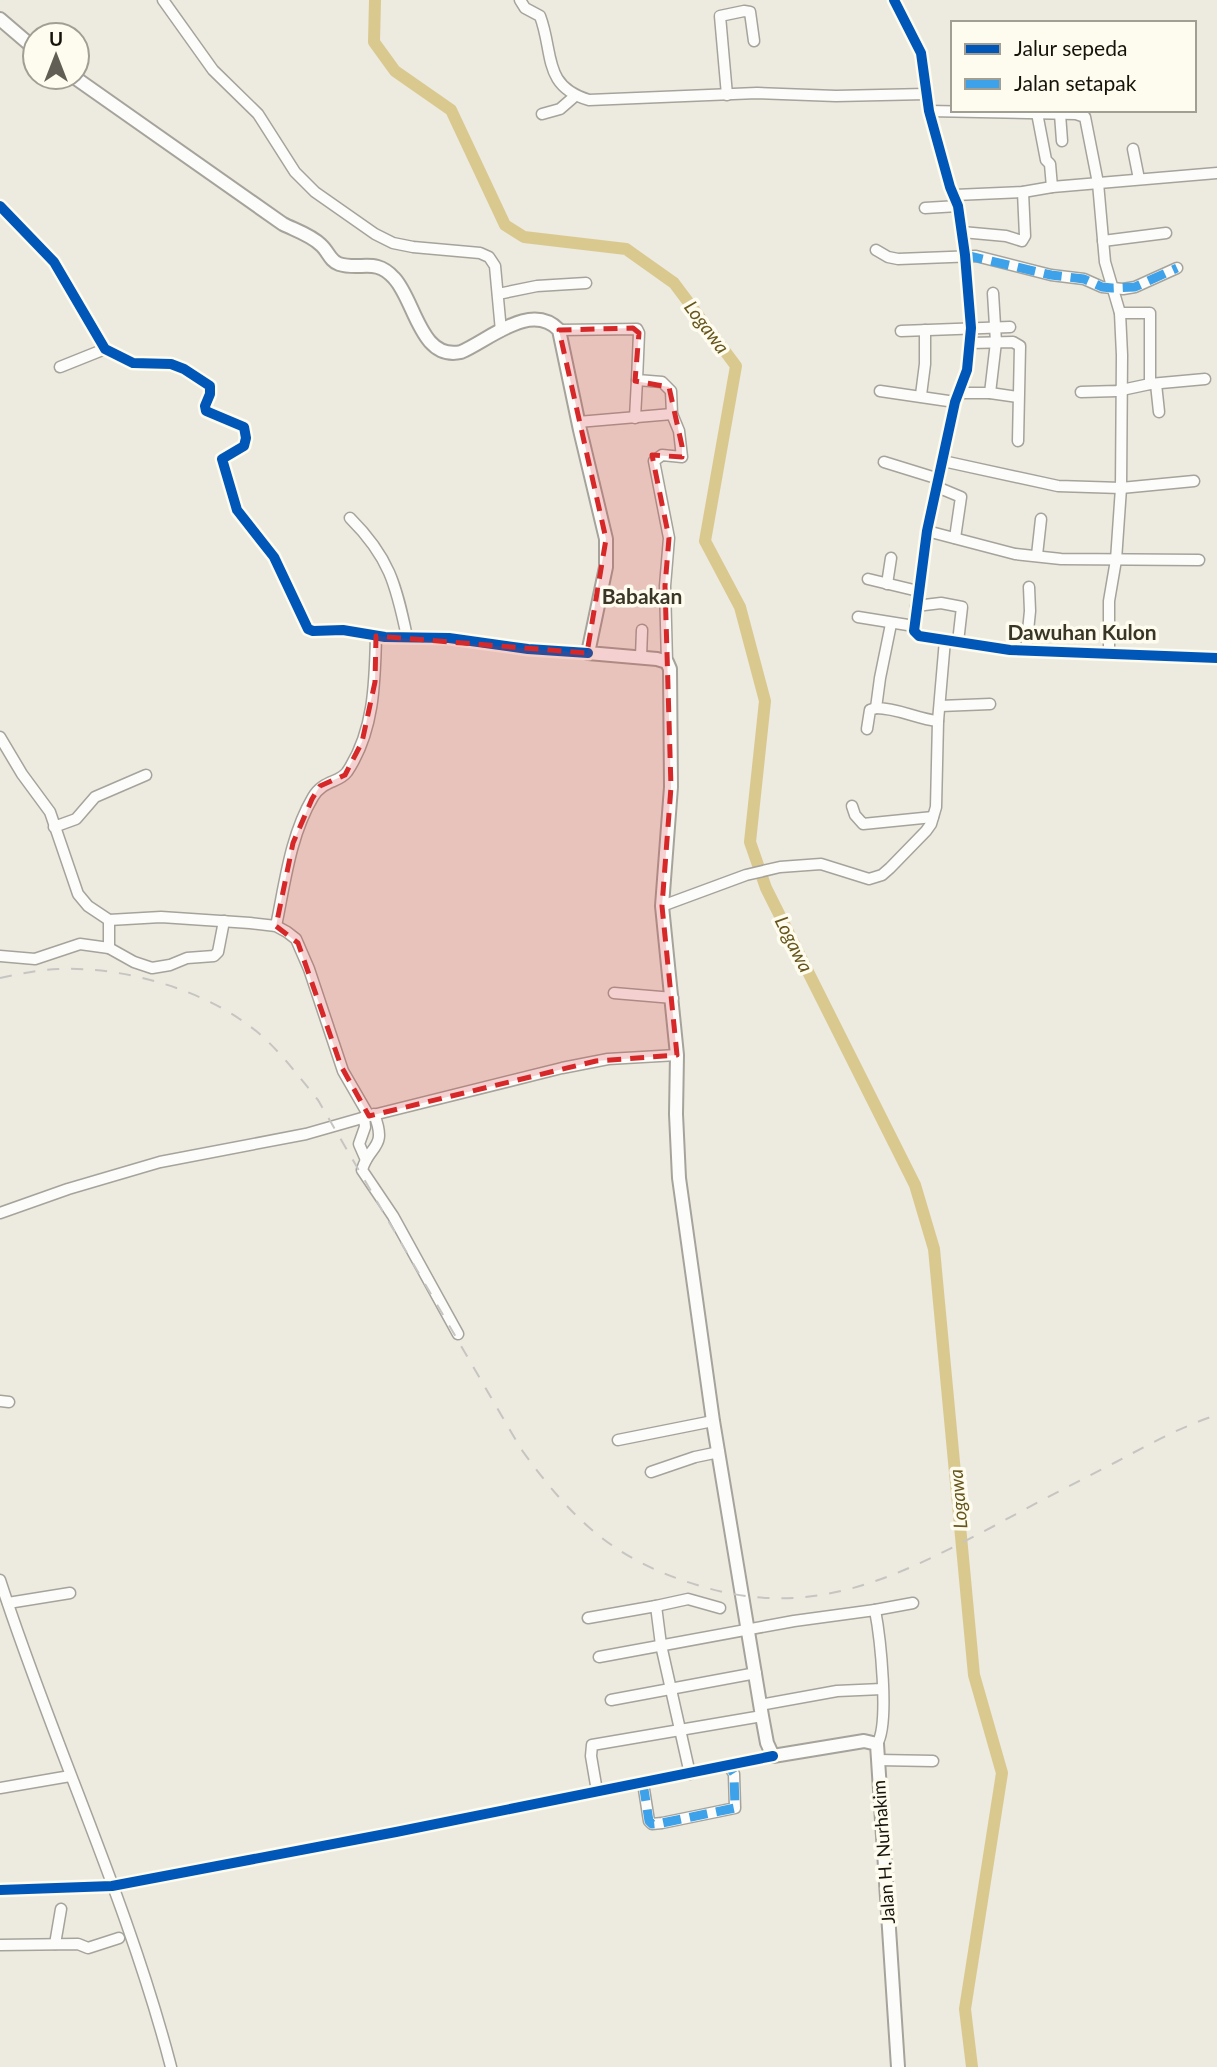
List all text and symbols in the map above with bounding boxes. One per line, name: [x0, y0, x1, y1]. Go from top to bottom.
north arrow: [21, 21, 91, 91]
legend: [951, 21, 1196, 112]
text: U: [49, 27, 63, 50]
text: Jalur sepeda: [1014, 35, 1127, 60]
text: Jalan setapak: [1014, 70, 1137, 95]
water label: Logawa: [680, 296, 735, 358]
district label: Babakan: [602, 583, 682, 608]
district label: Dawuhan Kulon: [1007, 619, 1157, 644]
water label: Logawa: [771, 912, 818, 976]
water label: Logawa: [943, 1468, 972, 1530]
street label: Jalan H. Nurhakim: [867, 1779, 899, 1925]

